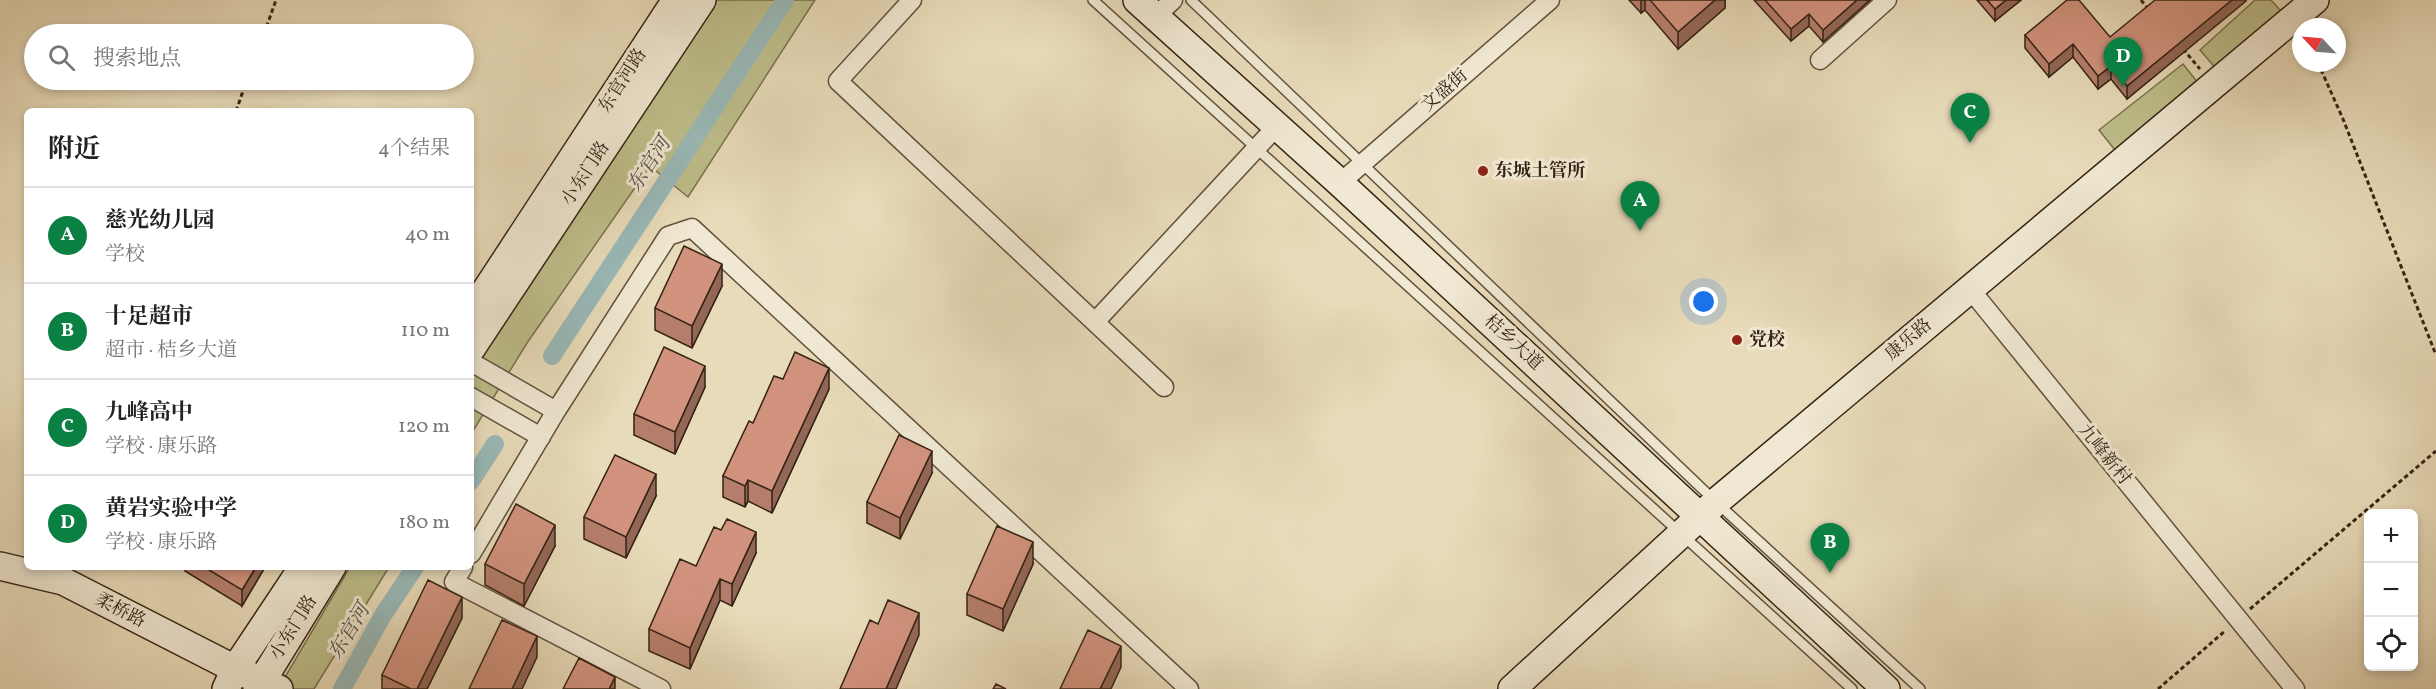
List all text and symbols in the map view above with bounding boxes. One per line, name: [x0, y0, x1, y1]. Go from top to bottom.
north arrow: [2292, 18, 2346, 72]
search box: [24, 24, 474, 90]
pin: D: [2104, 38, 2142, 87]
icon: search: [45, 41, 78, 74]
text: 搜索地点: [93, 44, 181, 75]
street label: 东官河路: [593, 44, 653, 118]
street label: 文盛街: [1416, 64, 1474, 118]
pin: C: [1950, 94, 1990, 143]
water label: 东官河: [622, 130, 680, 198]
text: 附近: [48, 132, 100, 168]
text: 4个结果: [378, 135, 450, 163]
street label: 小东门路: [556, 137, 616, 211]
place label: 东城土管所: [1495, 159, 1586, 184]
marker: 东城土管所: [1476, 164, 1490, 178]
pin: A: [1620, 182, 1660, 231]
text: 慈光幼儿园: [105, 206, 215, 237]
text: A: [60, 221, 75, 249]
text: 40 m: [405, 221, 450, 249]
text: 学校: [105, 241, 145, 269]
your location: [1689, 287, 1718, 316]
text: 十足超市: [105, 302, 193, 333]
street label: 桔乡大道: [1478, 309, 1548, 377]
street label: 康乐路: [1880, 313, 1938, 367]
text: B: [61, 317, 74, 345]
text: 110 m: [401, 317, 450, 345]
place label: 党校: [1749, 328, 1785, 353]
marker: 党校: [1730, 333, 1744, 347]
text: 超市 · 桔乡大道: [105, 337, 237, 365]
text: 九峰高中: [105, 398, 193, 429]
text: C: [61, 413, 74, 441]
text: 120 m: [398, 413, 450, 441]
street label: 九峰新村: [2072, 419, 2136, 491]
text: 学校 · 康乐路: [105, 433, 217, 461]
text: 黄岩实验中学: [105, 494, 237, 525]
text: D: [60, 509, 75, 537]
text: 180 m: [398, 509, 450, 537]
map controls: [2364, 509, 2418, 671]
button: +: [2364, 509, 2418, 563]
pin: B: [1810, 524, 1850, 573]
text: 学校 · 康乐路: [105, 529, 217, 557]
button: −: [2364, 563, 2418, 617]
street label: 柔桥路: [90, 588, 150, 634]
street label: 小东门路: [264, 591, 324, 665]
water label: 东官河: [323, 597, 379, 665]
button: locate: [2364, 617, 2418, 671]

